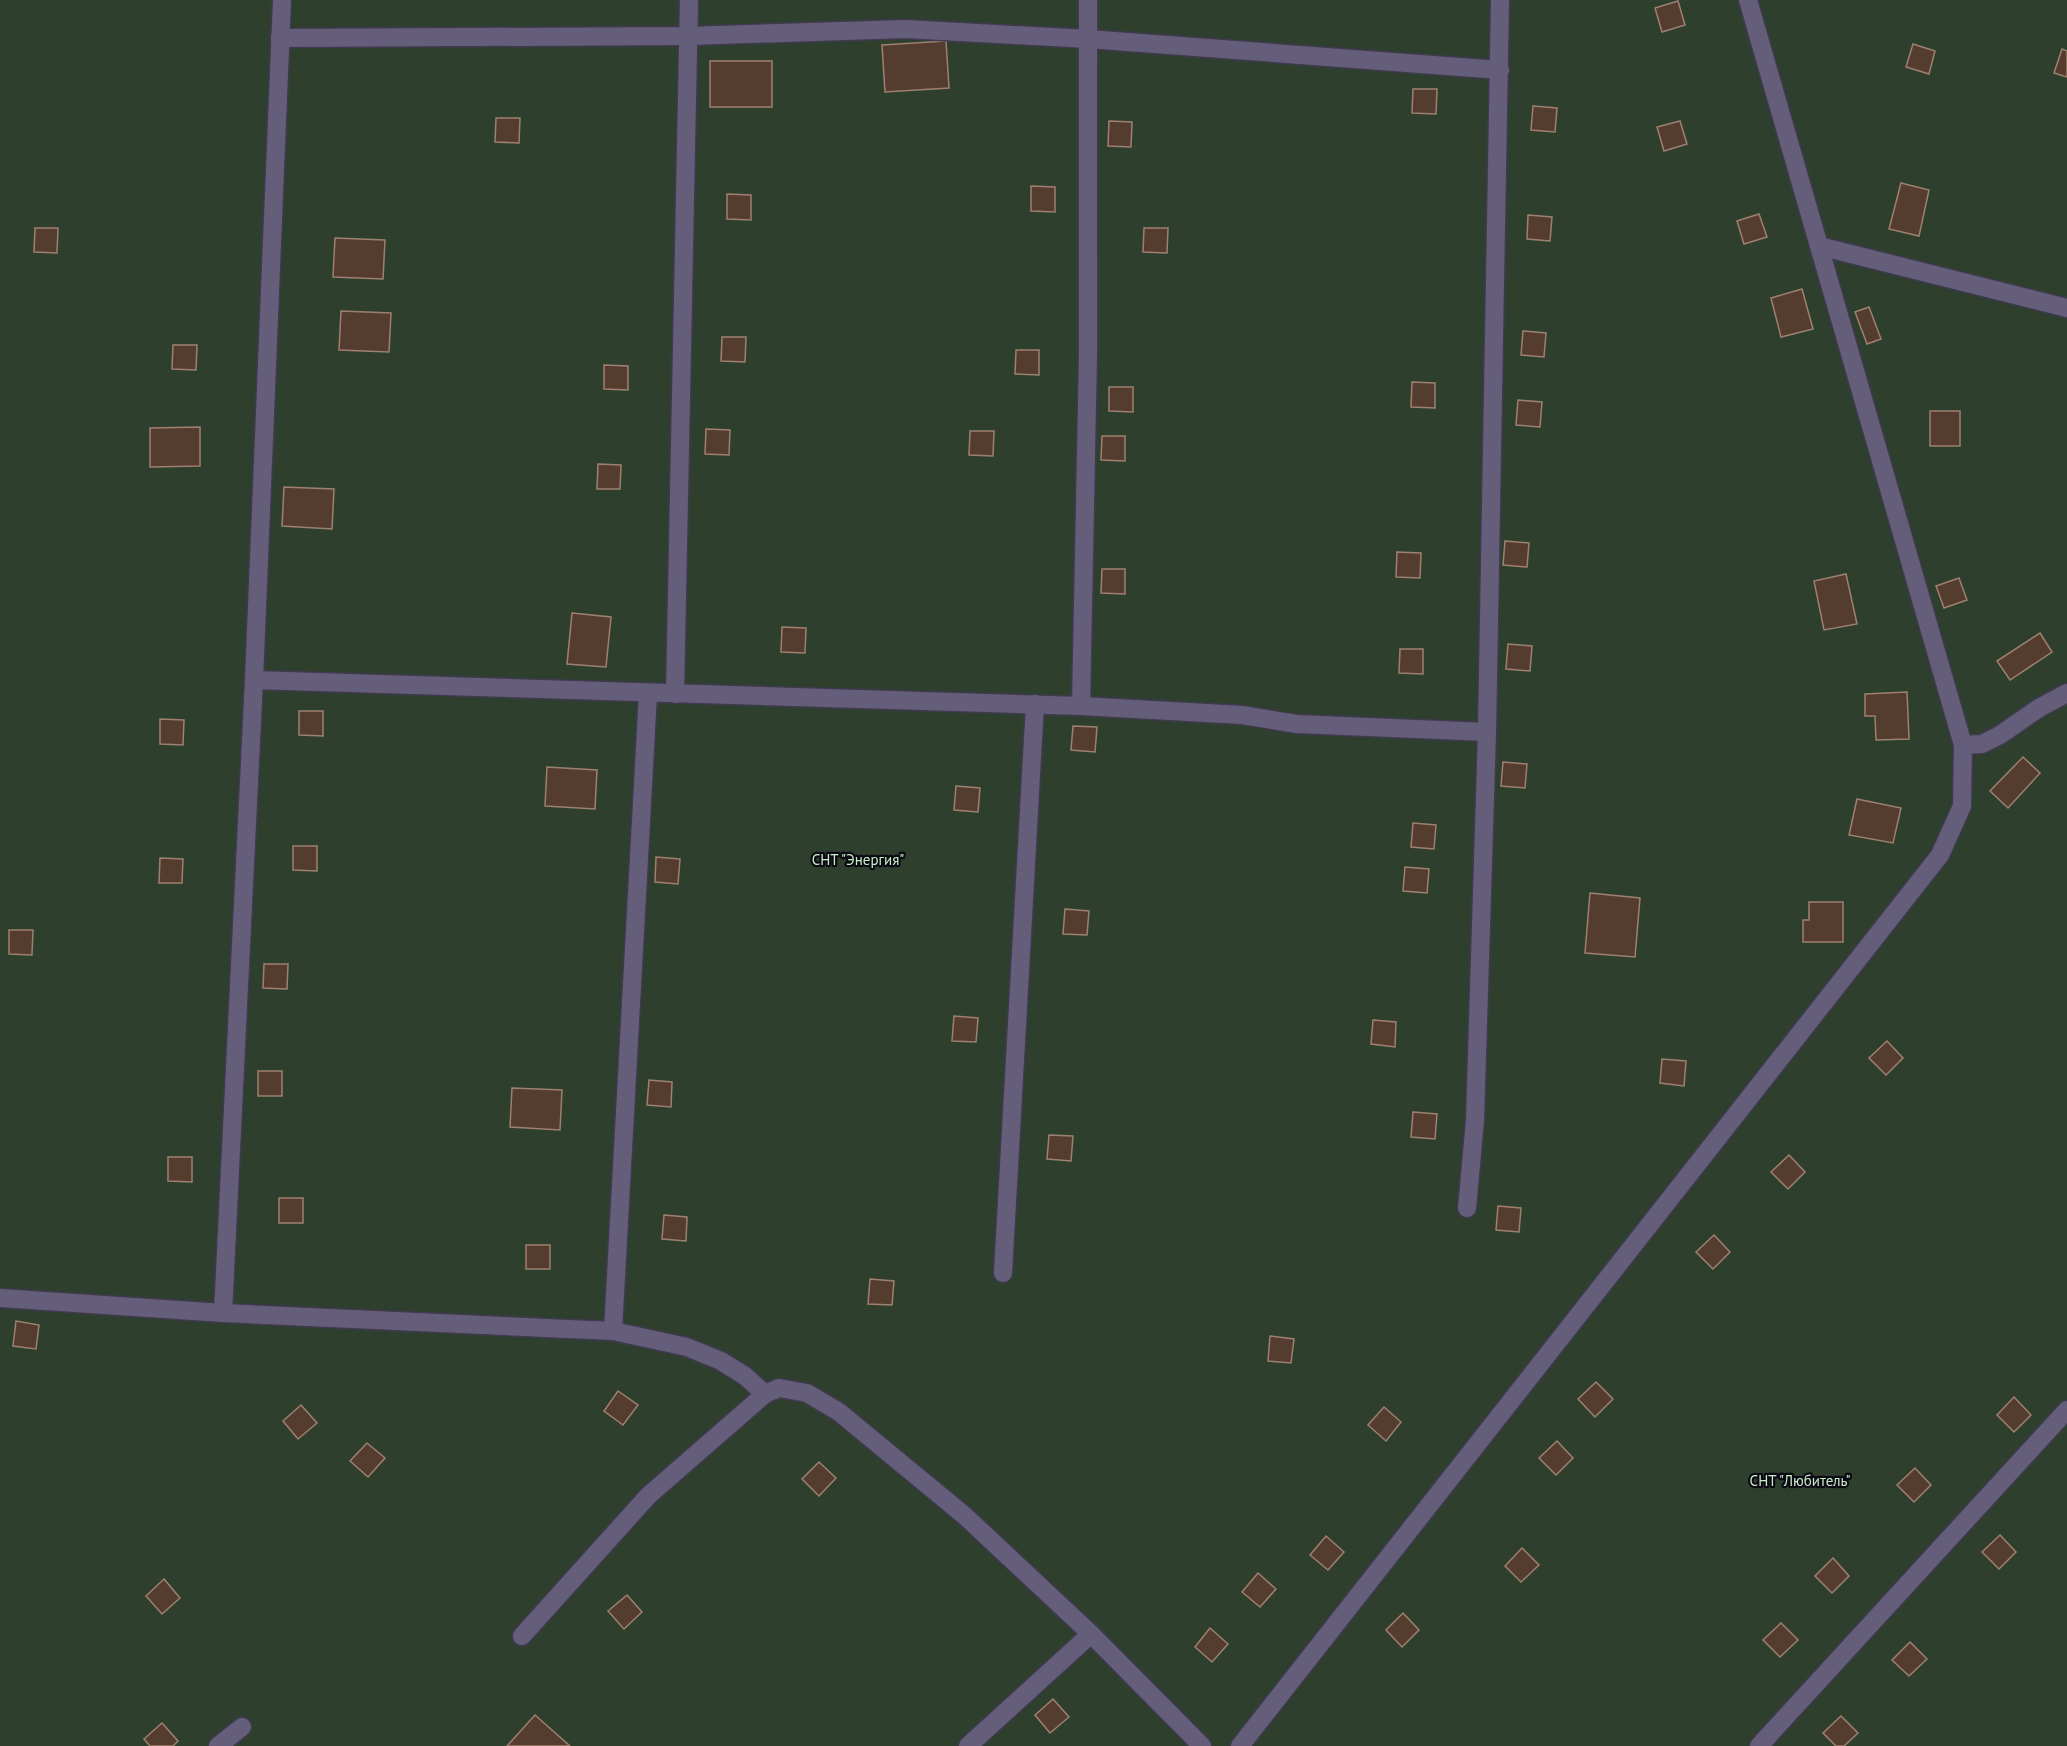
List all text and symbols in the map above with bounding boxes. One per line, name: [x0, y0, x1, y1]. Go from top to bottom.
park label: СНТ "Энергия": [812, 850, 904, 869]
park label: СНТ "Любитель": [1750, 1471, 1850, 1490]

